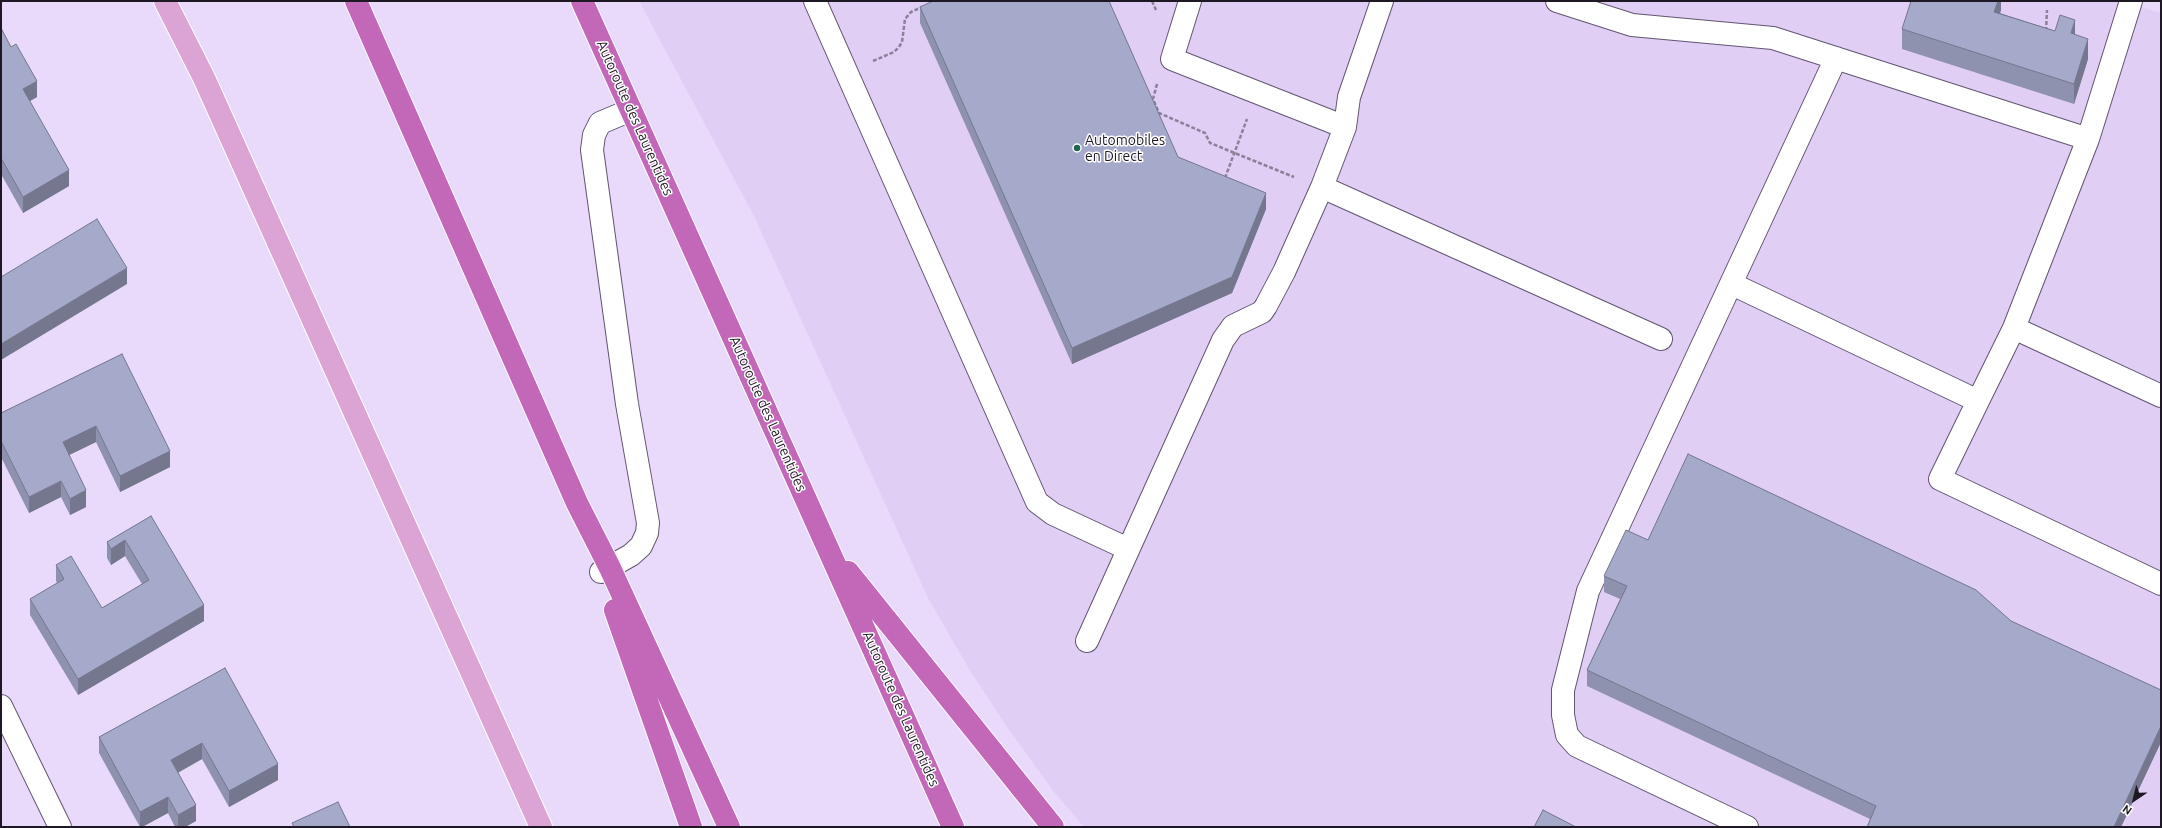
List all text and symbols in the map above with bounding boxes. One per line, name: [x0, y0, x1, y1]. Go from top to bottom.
street label: Autoroute des Laurentides: [593, 38, 677, 198]
place label: Automobiles en Direct: [1085, 132, 1165, 164]
marker: Automobiles en Direct: [1072, 143, 1082, 153]
street label: Autoroute des Laurentides: [726, 334, 810, 494]
street label: Autoroute des Laurentides: [859, 629, 943, 789]
north arrow: [2114, 780, 2154, 820]
text: N: [2120, 803, 2134, 817]

